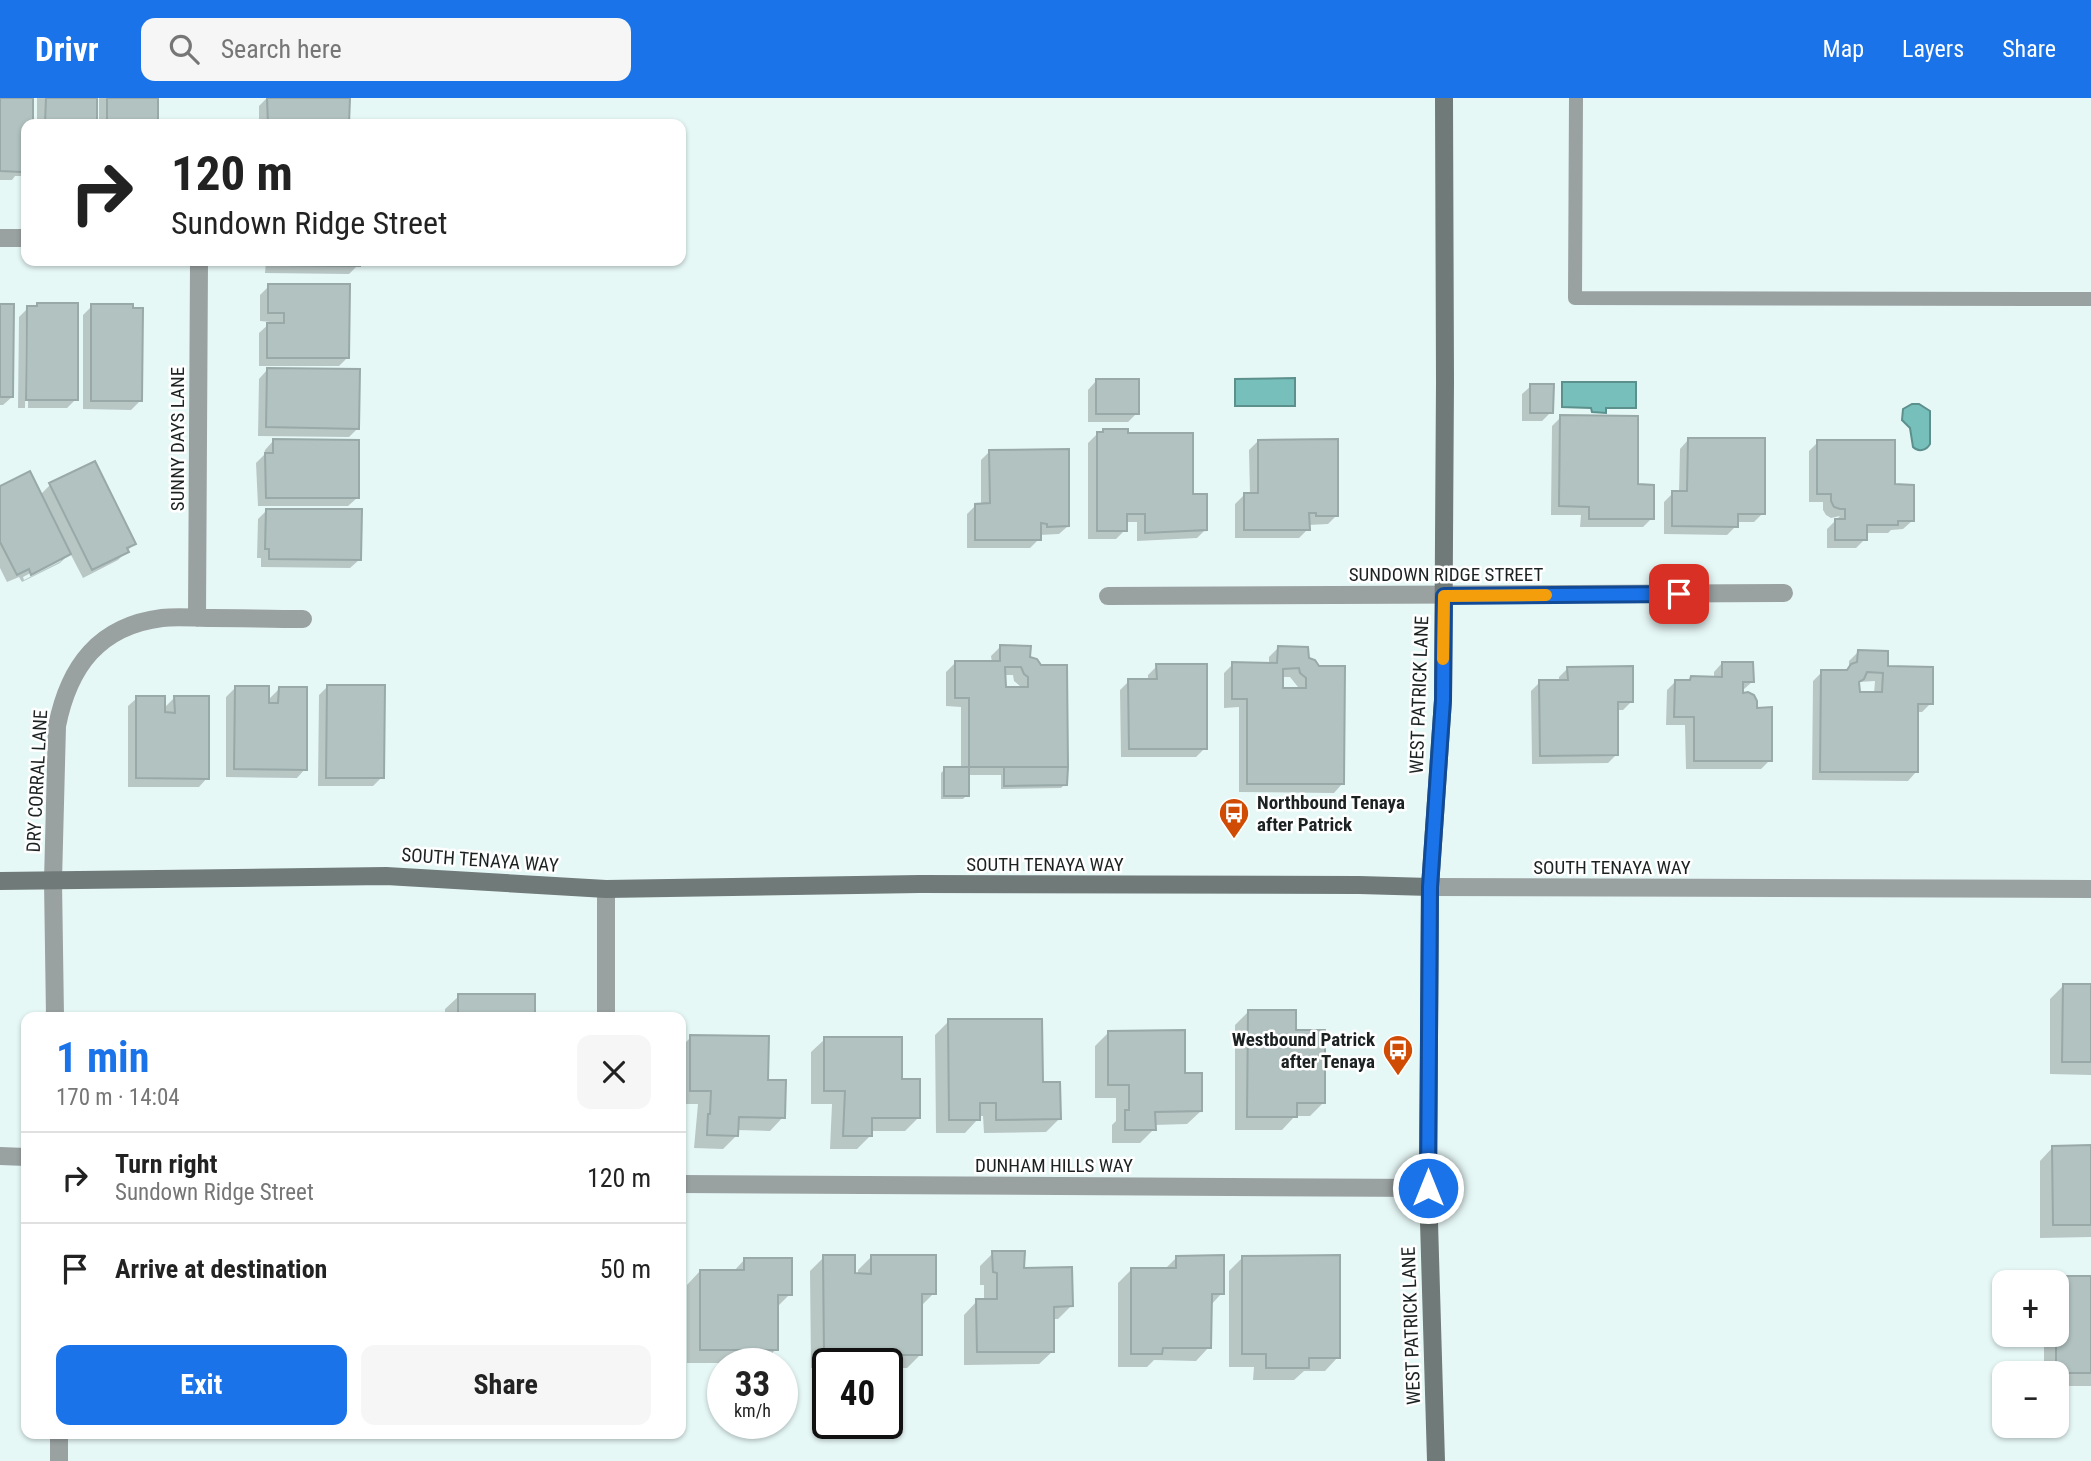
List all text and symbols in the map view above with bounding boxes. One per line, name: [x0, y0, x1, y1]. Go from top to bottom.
search box: [141, 18, 631, 81]
text: Drivr: [35, 30, 99, 69]
icon: search: [165, 30, 203, 68]
text: Search here: [221, 34, 342, 64]
text: Map: [1823, 35, 1864, 63]
text: Layers: [1902, 35, 1964, 63]
text: Share: [2002, 35, 2056, 63]
text: 120 m: [171, 145, 293, 202]
icon: right: [56, 147, 147, 238]
text: Sundown Ridge Street: [171, 204, 447, 242]
street label: SUNNY DAYS LANE: [166, 367, 189, 511]
street label: SUNDOWN RIDGE STREET: [1349, 563, 1543, 586]
pin: [1649, 564, 1709, 624]
icon: arrive: [1660, 575, 1698, 613]
street label: WEST PATRICK LANE: [1405, 616, 1433, 774]
street label: DRY CORRAL LANE: [22, 709, 52, 853]
place label: Northbound Tenaya after Patrick: [1257, 791, 1405, 836]
bus stop icon: Northbound Tenaya after Patrick: [1217, 796, 1251, 840]
street label: SOUTH TENAYA WAY: [401, 843, 559, 877]
street label: SOUTH TENAYA WAY: [966, 853, 1124, 876]
street label: SOUTH TENAYA WAY: [1533, 856, 1691, 879]
place label: Westbound Patrick after Tenaya: [1232, 1028, 1376, 1073]
text: 1 min: [56, 1033, 149, 1082]
bus stop icon: Westbound Patrick after Tenaya: [1381, 1033, 1415, 1077]
button: close: [577, 1035, 651, 1109]
text: 170 m · 14:04: [56, 1084, 180, 1111]
text: Turn right: [115, 1149, 217, 1179]
position arrow: [1391, 1151, 1465, 1225]
street label: DUNHAM HILLS WAY: [975, 1154, 1133, 1177]
icon: right: [56, 1159, 94, 1197]
text: 120 m: [587, 1163, 651, 1193]
text: Sundown Ridge Street: [115, 1179, 314, 1206]
street label: WEST PATRICK LANE: [1397, 1247, 1425, 1405]
icon: arrive: [56, 1250, 94, 1288]
text: Arrive at destination: [115, 1254, 327, 1284]
text: 50 m: [600, 1254, 651, 1284]
map controls: [1992, 1270, 2069, 1438]
button: +: [1992, 1270, 2069, 1347]
button: Exit: [56, 1345, 347, 1425]
button: Share: [361, 1345, 651, 1425]
speed limit sign: 40: [812, 1348, 903, 1439]
button: −: [1992, 1361, 2069, 1438]
text: 33: [735, 1364, 770, 1405]
text: km/h: [734, 1400, 771, 1421]

